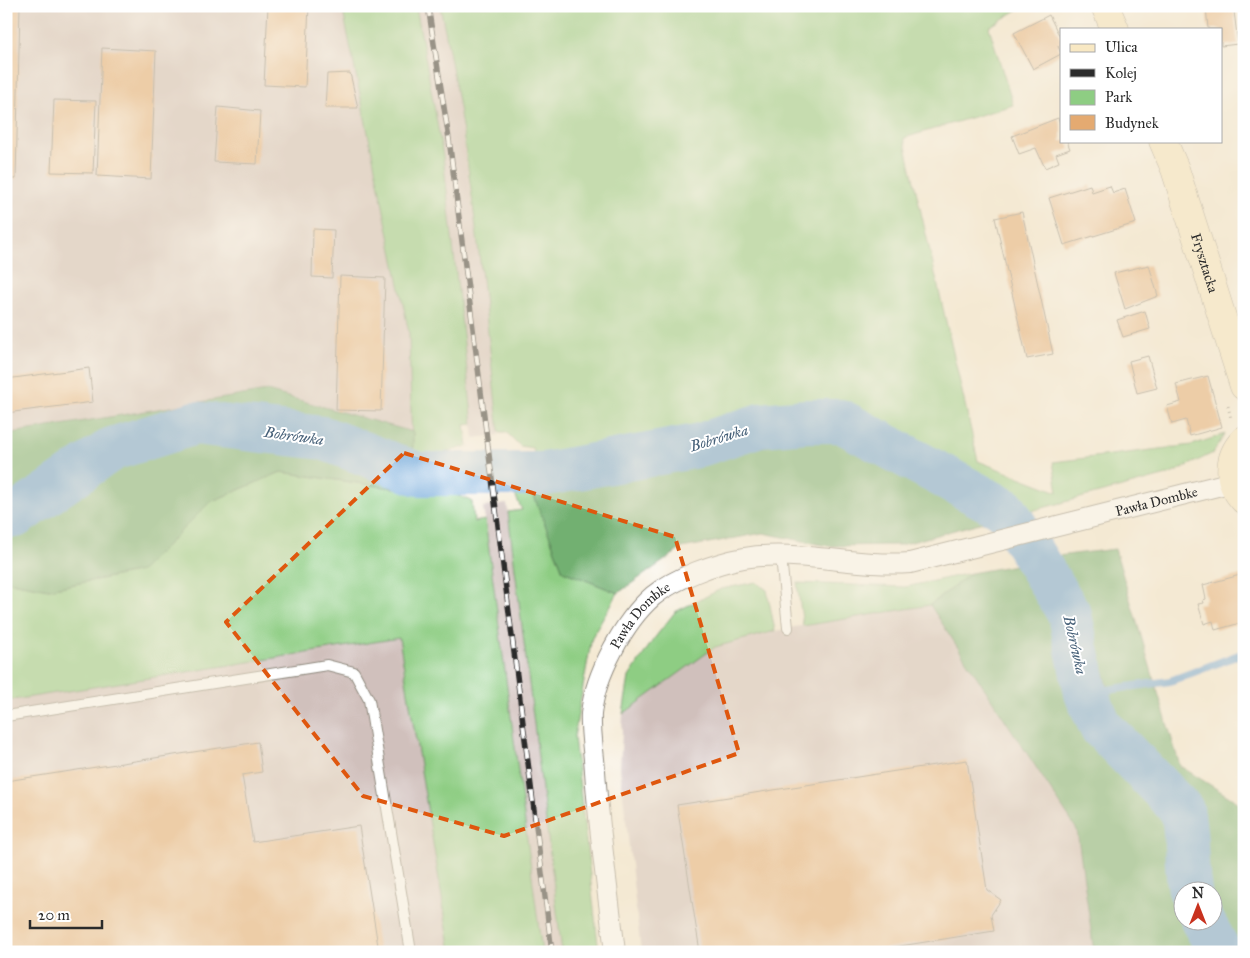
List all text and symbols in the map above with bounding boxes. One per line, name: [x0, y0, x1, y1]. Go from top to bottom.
legend: [1060, 28, 1222, 142]
text: Ulica: [1105, 38, 1138, 56]
text: Kolej: [1105, 64, 1137, 82]
text: Park: [1105, 88, 1132, 106]
text: Budynek: [1105, 114, 1159, 132]
street label: Frysztacka: [1187, 231, 1222, 295]
water label: Bobrówka: [687, 421, 750, 456]
water label: Bobrówka: [262, 423, 325, 449]
street label: Pawła Dombke: [1114, 483, 1200, 520]
street label: Pawła Dombke: [606, 578, 673, 652]
water label: Bobrówka: [1059, 613, 1090, 676]
north arrow: [1172, 880, 1222, 930]
text: N: [1192, 885, 1204, 902]
scale bar: [30, 898, 102, 930]
text: 20 m: [38, 906, 70, 924]

